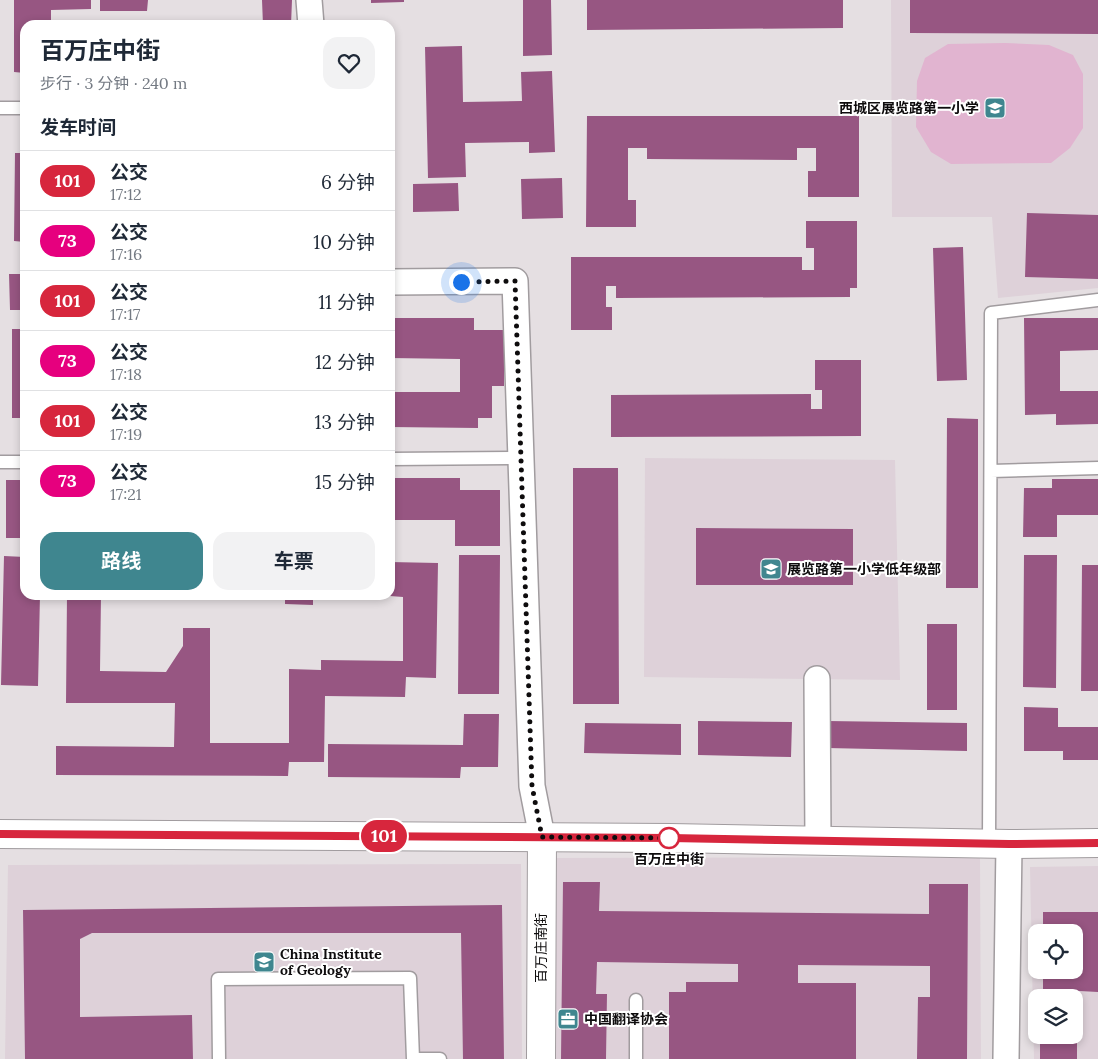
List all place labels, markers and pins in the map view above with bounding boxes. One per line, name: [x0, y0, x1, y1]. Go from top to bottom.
school or university icon: 西城区展览路第一小学: [983, 96, 1007, 120]
place label: 西城区展览路第一小学: [839, 99, 979, 117]
school or university icon: 展览路第一小学低年级部: [759, 557, 783, 581]
place label: 展览路第一小学低年级部: [787, 560, 941, 578]
marker: 百万庄中街: [658, 827, 680, 849]
place label: 百万庄中街: [634, 850, 704, 868]
place label: China Institute of Geology: [280, 945, 382, 979]
school or university icon: China Institute of Geology: [252, 950, 276, 974]
office icon: 中国翻译协会: [556, 1007, 580, 1031]
place label: 中国翻译协会: [584, 1010, 668, 1028]

